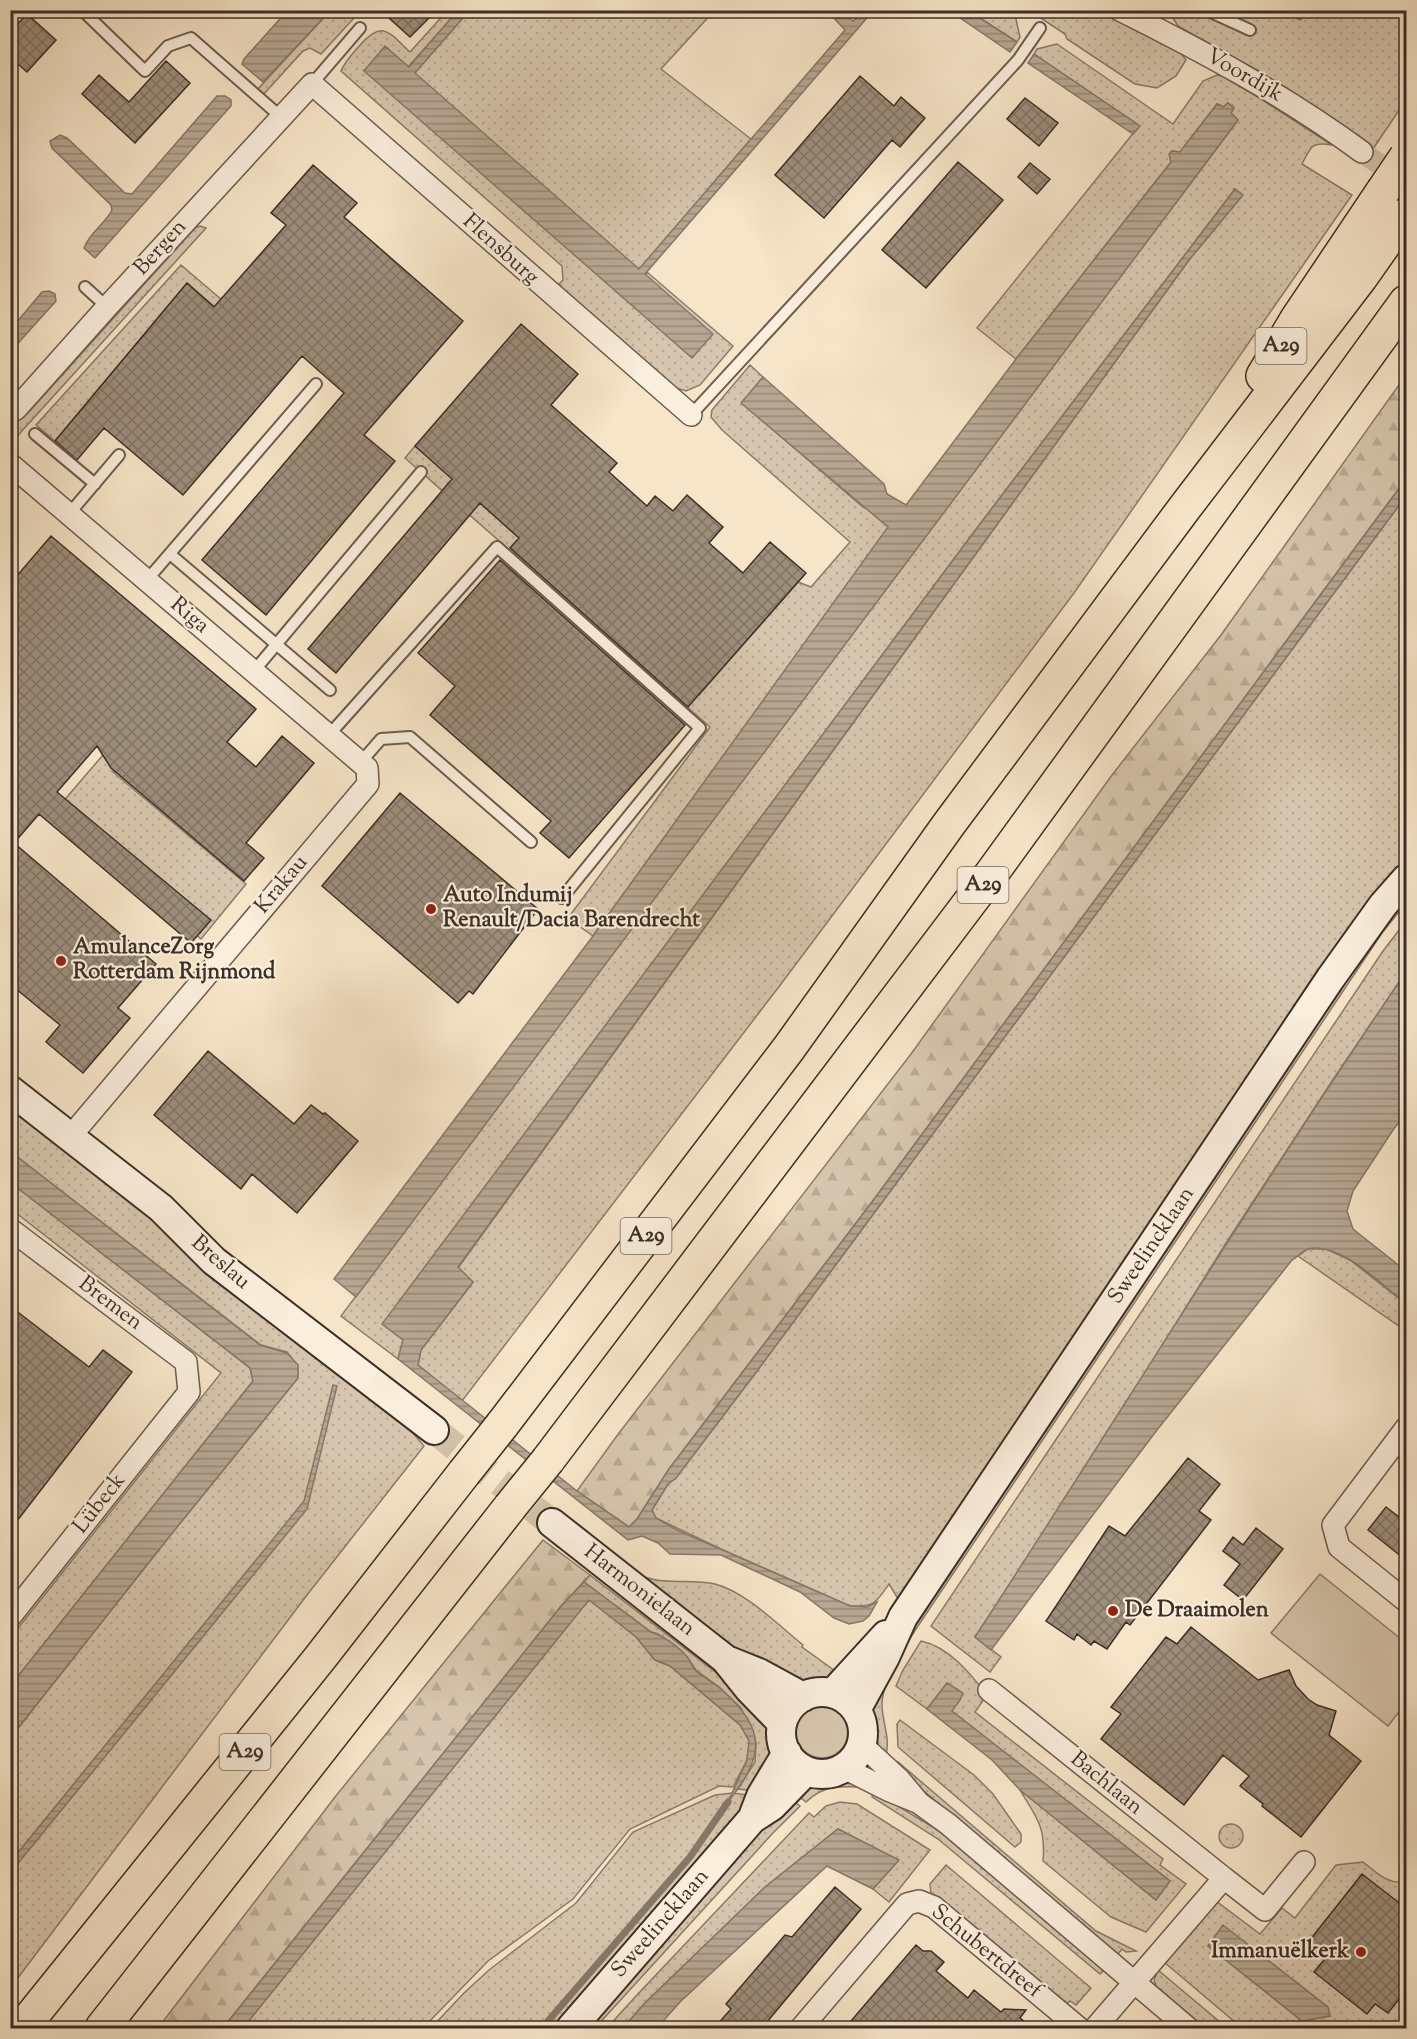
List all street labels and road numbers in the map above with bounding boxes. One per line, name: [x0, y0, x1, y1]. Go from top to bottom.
street label: Voordijk: [1199, 41, 1289, 111]
street label: Flensburg: [455, 207, 546, 293]
street label: Bergen: [127, 213, 195, 283]
road number: A29: [1256, 328, 1306, 364]
street label: Riga: [162, 590, 216, 642]
street label: Krakau: [248, 848, 316, 921]
road number: A29: [958, 867, 1008, 903]
street label: Sweelincklaan: [1101, 1181, 1203, 1311]
road number: A29: [620, 1218, 672, 1254]
street label: Breslau: [183, 1228, 257, 1298]
street label: Bremen: [71, 1269, 149, 1339]
street label: Lübeck: [66, 1467, 134, 1541]
street label: Harmonielaan: [576, 1537, 702, 1645]
road number: A29: [220, 1734, 270, 1770]
street label: Bachlaan: [1063, 1745, 1149, 1823]
street label: Sweelincklaan: [604, 1862, 718, 1986]
street label: Schubertdreef: [924, 1897, 1050, 2008]

